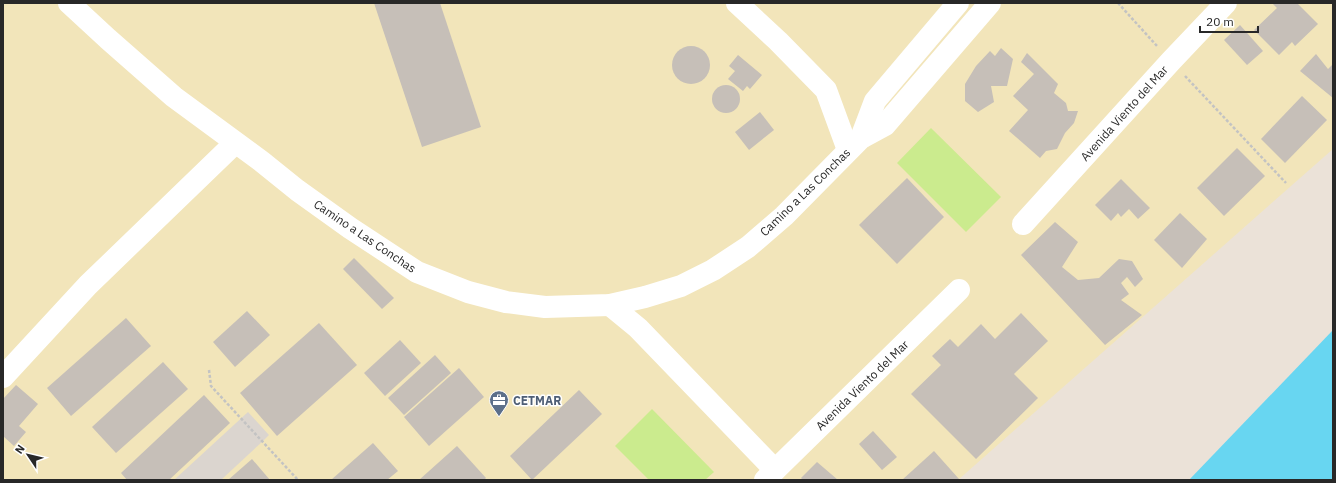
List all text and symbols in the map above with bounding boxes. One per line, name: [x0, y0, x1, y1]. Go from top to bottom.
scale bar: [1200, 8, 1258, 34]
text: 20 m: [1206, 14, 1234, 29]
street label: Avenida Viento del Mar: [1077, 62, 1171, 164]
street label: Camino a Las Conchas: [757, 145, 854, 239]
street label: Camino a Las Conchas: [311, 196, 419, 276]
street label: Avenida Viento del Mar: [812, 336, 912, 433]
office icon: CETMAR: [488, 389, 510, 417]
place label: CETMAR: [513, 393, 561, 408]
north arrow: [8, 435, 48, 475]
text: N: [12, 442, 28, 457]

